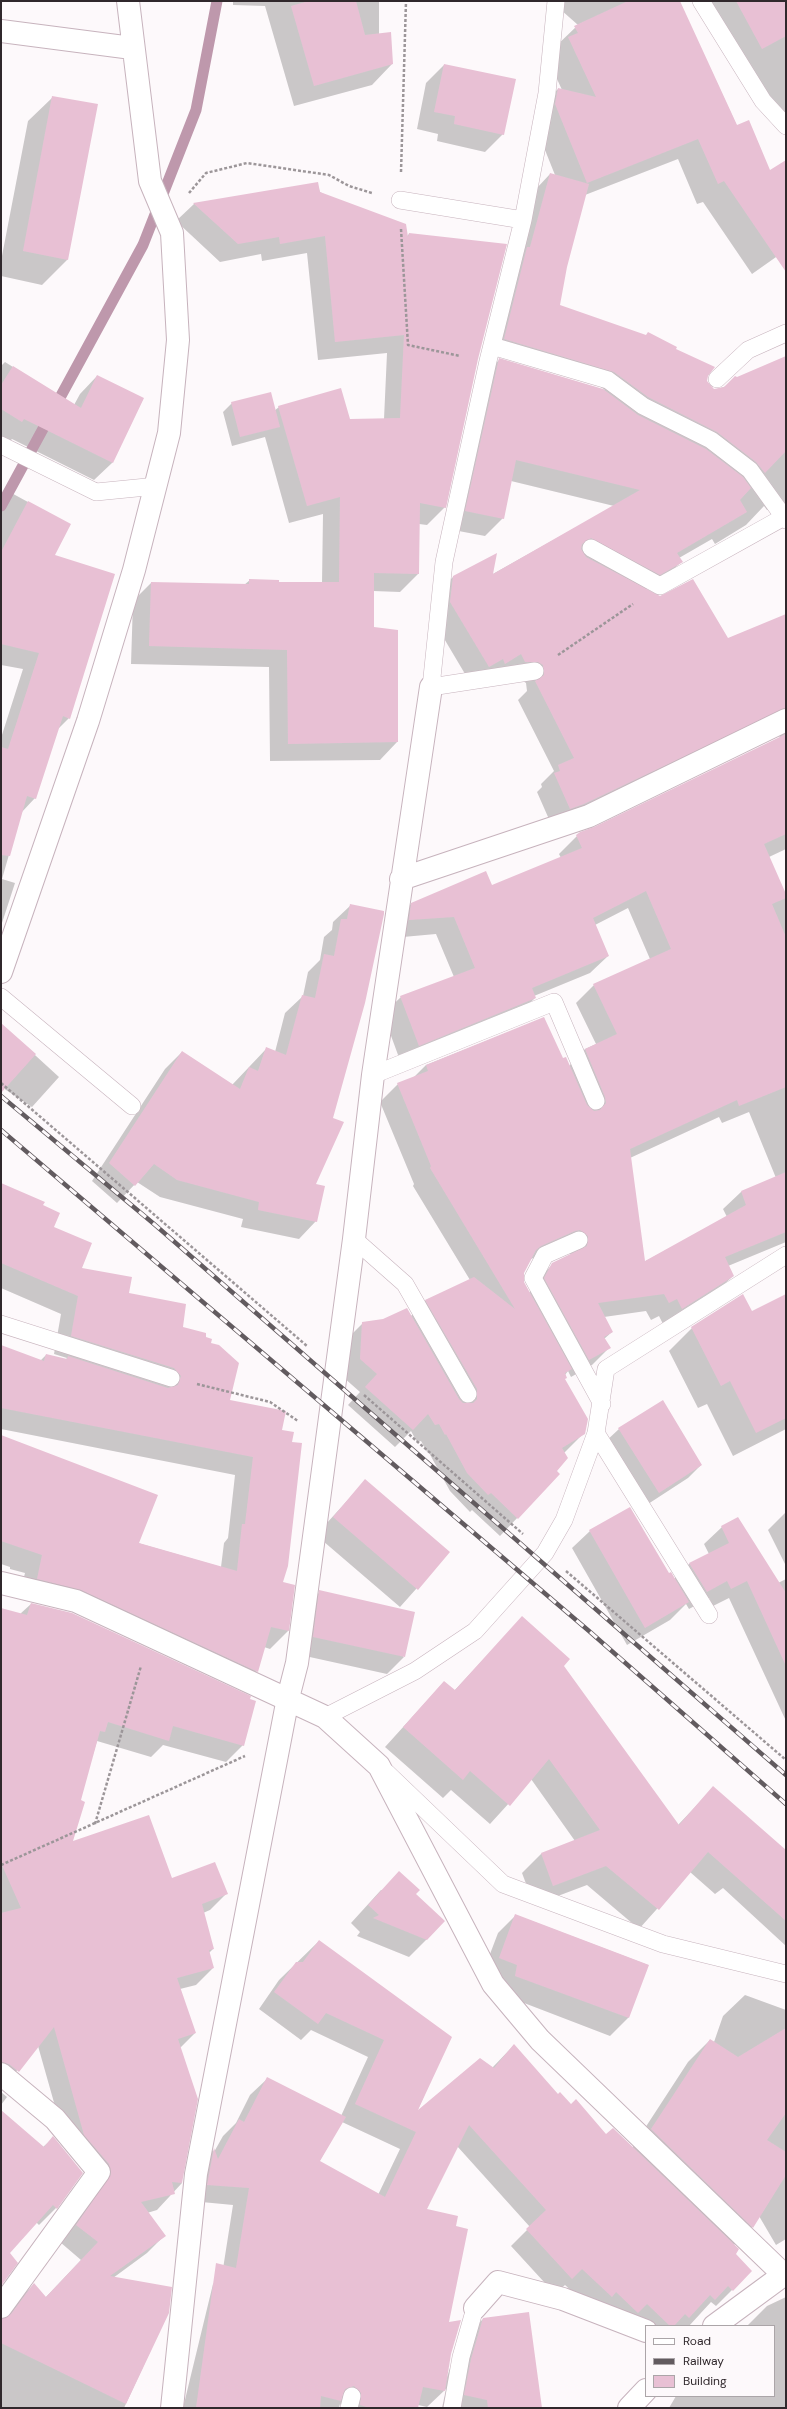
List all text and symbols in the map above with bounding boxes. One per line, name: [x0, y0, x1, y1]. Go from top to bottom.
legend: [645, 2325, 775, 2397]
text: Road: [683, 2333, 711, 2349]
text: Railway: [683, 2353, 724, 2369]
text: Building: [683, 2373, 727, 2389]

